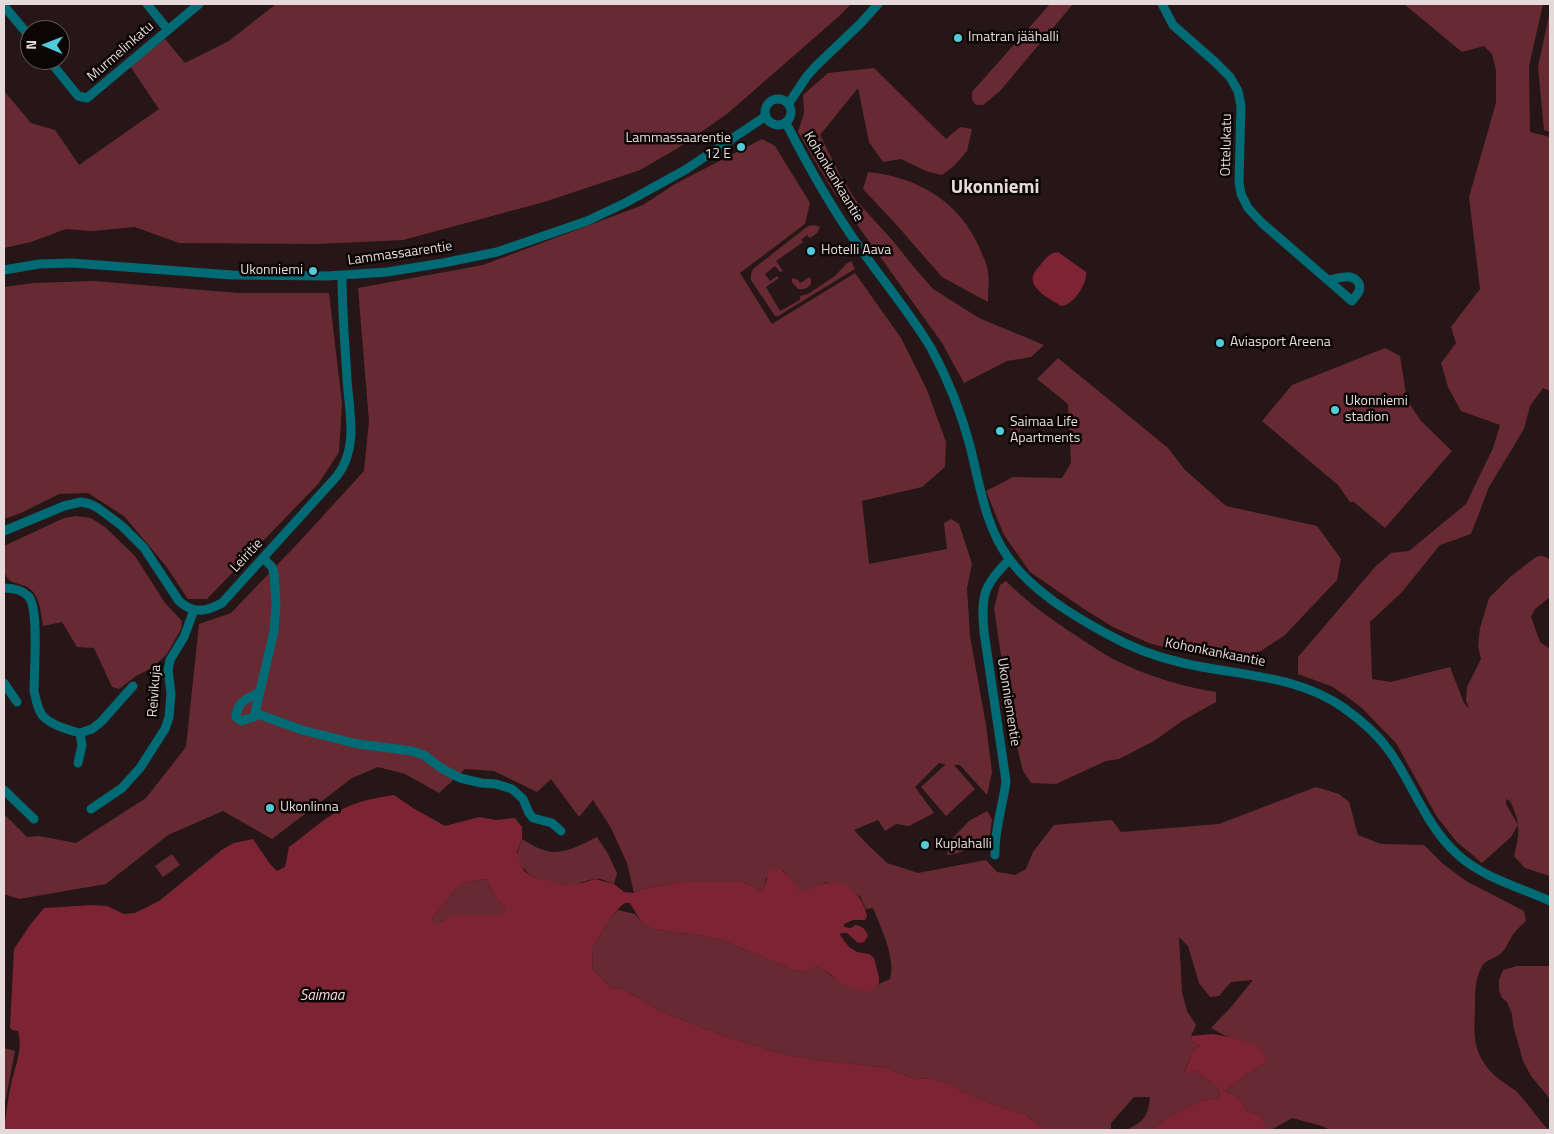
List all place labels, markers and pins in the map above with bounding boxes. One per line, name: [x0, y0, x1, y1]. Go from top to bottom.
place label: Imatran jäähalli: [968, 30, 1059, 46]
marker: Imatran jäähalli: [952, 32, 964, 44]
place label: Lammassaarentie 12 E: [626, 131, 731, 164]
marker: Lammassaarentie 12 E: [735, 141, 747, 153]
place label: Hotelli Aava: [821, 243, 891, 259]
marker: Hotelli Aava: [805, 245, 817, 257]
place label: Ukonniemi: [240, 263, 303, 279]
marker: Ukonniemi: [307, 265, 319, 277]
place label: Aviasport Areena: [1230, 335, 1331, 351]
marker: Aviasport Areena: [1214, 337, 1226, 349]
place label: Ukonniemi stadion: [1345, 394, 1408, 427]
marker: Ukonniemi stadion: [1329, 404, 1341, 416]
place label: Saimaa Life Apartments: [1010, 415, 1080, 448]
marker: Saimaa Life Apartments: [994, 425, 1006, 437]
place label: Ukonlinna: [280, 800, 339, 816]
marker: Ukonlinna: [264, 802, 276, 814]
place label: Kuplahalli: [935, 837, 992, 853]
marker: Kuplahalli: [919, 839, 931, 851]

